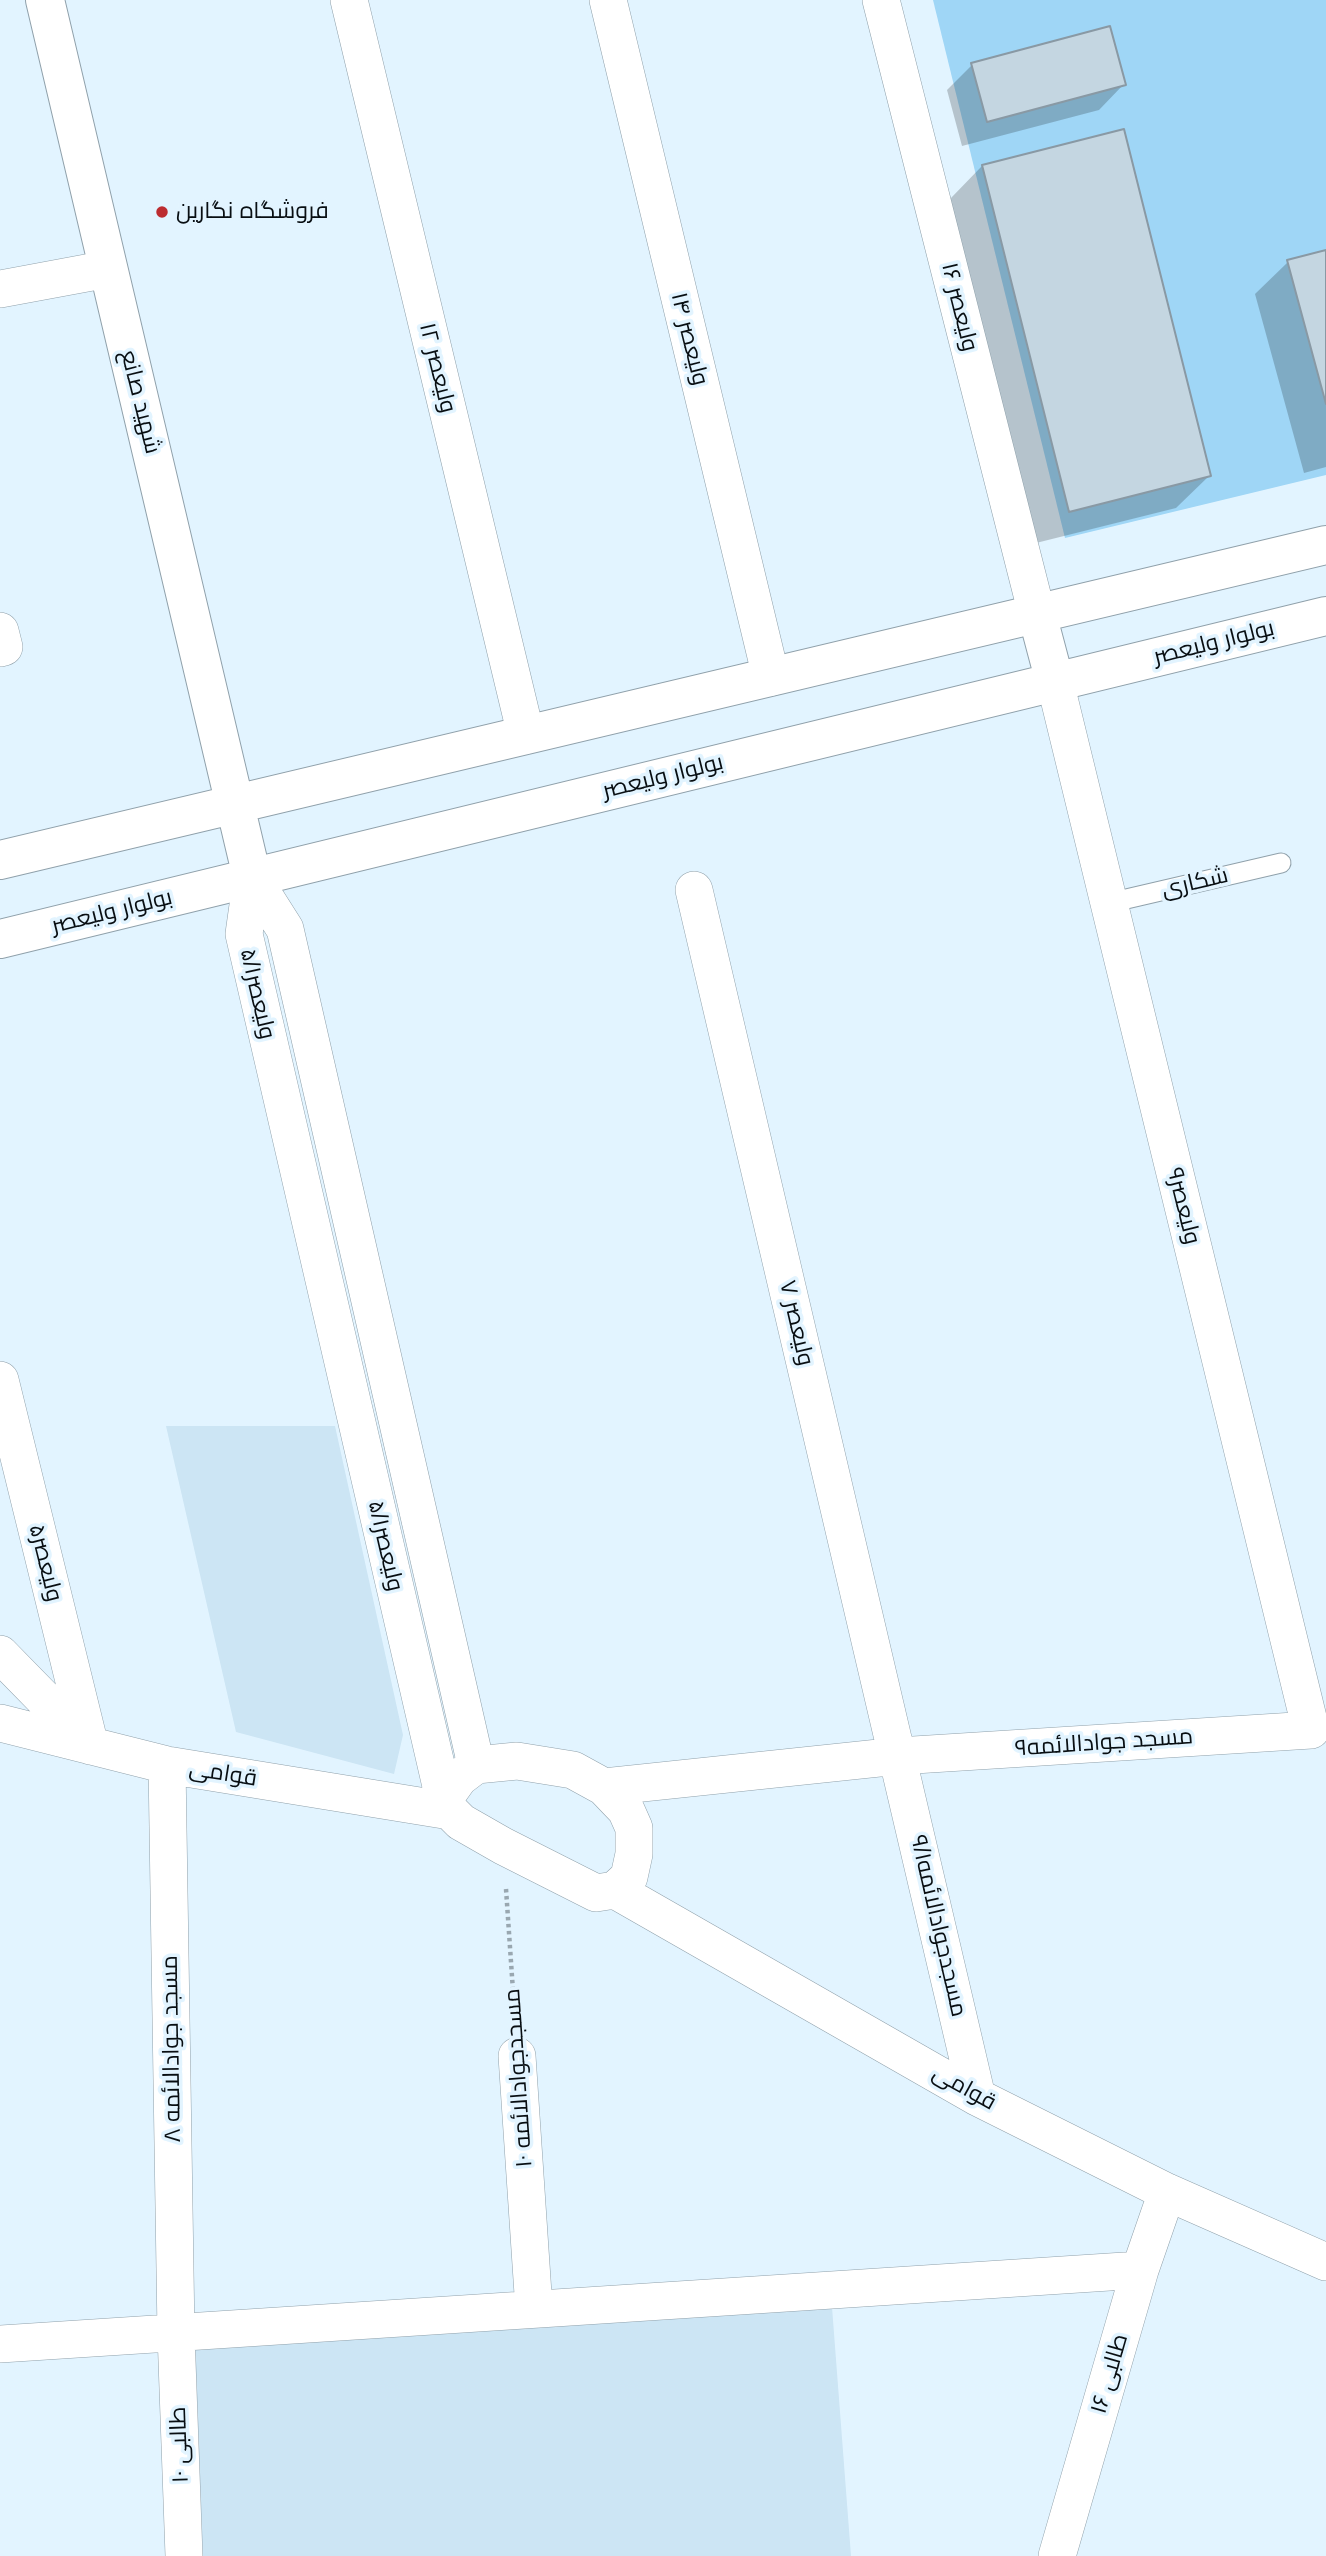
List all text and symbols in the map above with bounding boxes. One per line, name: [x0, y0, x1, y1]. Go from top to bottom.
place label: فروشگاه نگارین: [176, 198, 329, 226]
marker: فروشگاه نگارین: [154, 204, 170, 220]
street label: ولیعصر ۱۶: [935, 260, 983, 354]
street label: ولیعصر ۱۴: [664, 290, 714, 388]
street label: ولیعصر ۱۲: [413, 320, 461, 416]
street label: شهید صانع: [114, 347, 166, 457]
street label: بولوار ولیعصر: [1151, 615, 1277, 671]
street label: بولوار ولیعصر: [600, 749, 726, 805]
street label: شکاری: [1159, 862, 1231, 904]
street label: بولوار ولیعصر: [49, 884, 175, 940]
street label: ولیعصر۵/۱: [233, 946, 281, 1042]
street label: ولیعصر۹: [1160, 1165, 1206, 1247]
street label: ولیعصر ۷: [773, 1278, 819, 1368]
street label: ولیعصر۵/۱: [361, 1498, 409, 1594]
street label: ولیعصر۵: [22, 1522, 68, 1604]
street label: مسجد جوادالائمه۹: [1014, 1723, 1194, 1763]
street label: قوامی: [187, 1755, 259, 1793]
street label: مسجدجوادالائمه۹/۱: [904, 1833, 972, 2019]
street label: ۸ مسجد جوادالائمه: [157, 1955, 187, 2143]
street label: مسجدجوادالائمه ۱۰: [499, 1988, 539, 2168]
street label: قوامی: [927, 2059, 1001, 2117]
street label: طالبی ۱۶: [1085, 2331, 1135, 2417]
street label: طالبی ۱۰: [165, 2406, 195, 2484]

